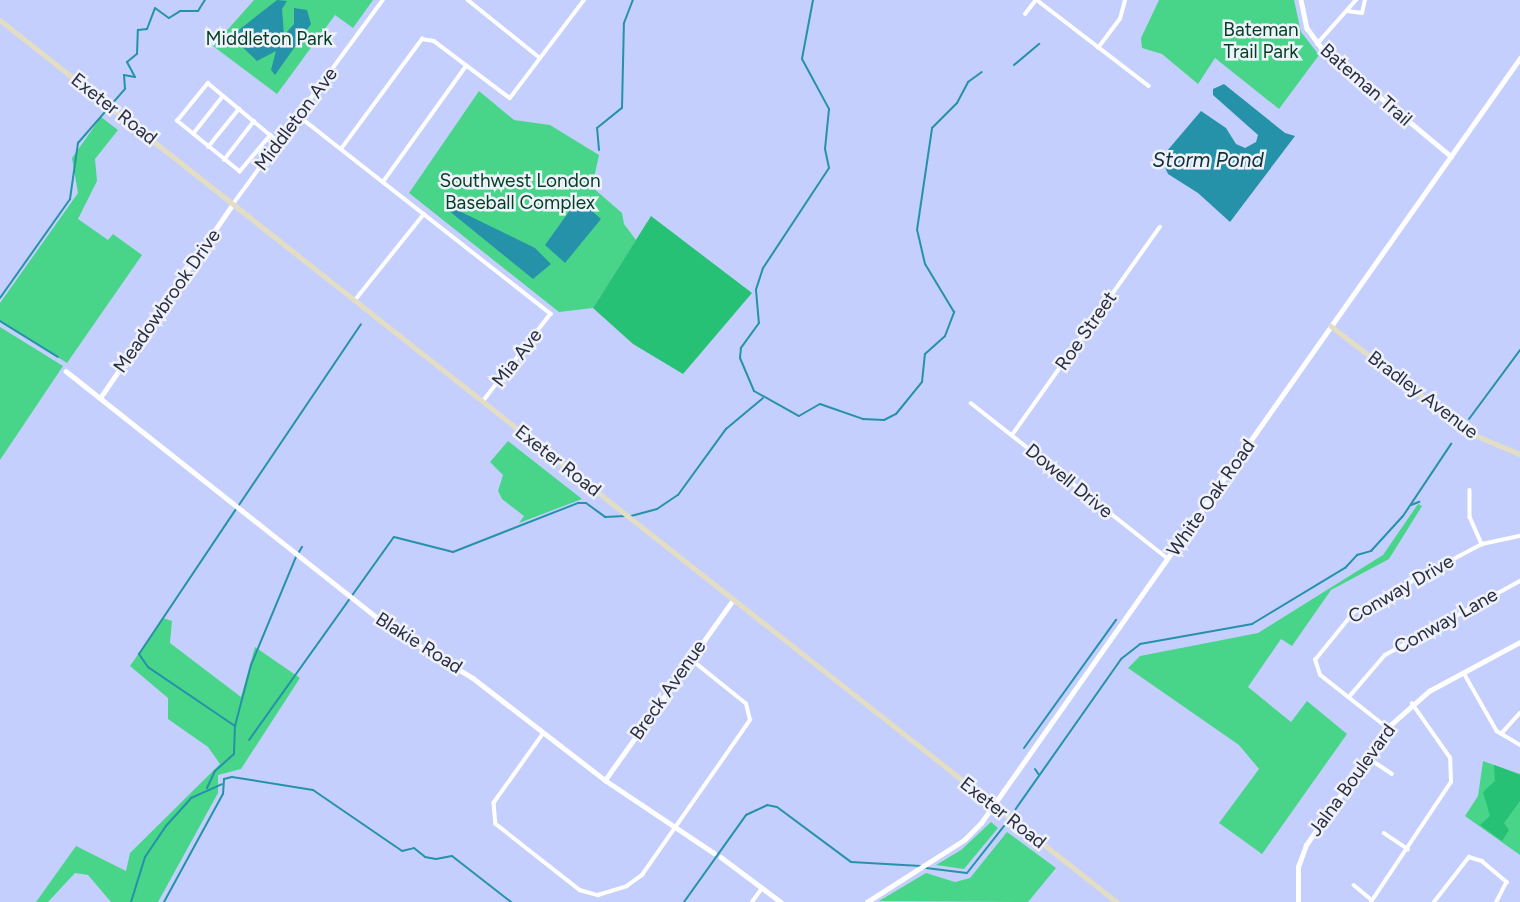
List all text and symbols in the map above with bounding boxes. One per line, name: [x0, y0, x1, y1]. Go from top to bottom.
park label: Bateman Trail Park: [1223, 19, 1299, 63]
park label: Middleton Park: [206, 28, 332, 50]
street label: Bateman Trail: [1315, 39, 1417, 131]
street label: Middleton Ave: [250, 63, 342, 175]
street label: Exeter Road: [66, 68, 162, 150]
water label: Storm Pond: [1152, 147, 1264, 173]
park label: Southwest London Baseball Complex: [440, 170, 600, 214]
street label: Meadowbrook Drive: [109, 225, 225, 377]
street label: Roe Street: [1051, 287, 1121, 375]
street label: Mia Ave: [487, 324, 547, 392]
street label: Bradley Avenue: [1363, 346, 1483, 444]
street label: Exeter Road: [510, 420, 606, 502]
street label: White Oak Road: [1162, 435, 1260, 561]
street label: Dowell Drive: [1021, 439, 1117, 523]
street label: Conway Drive: [1344, 550, 1458, 628]
street label: Conway Lane: [1390, 583, 1502, 659]
street label: Blakie Road: [371, 607, 467, 679]
street label: Breck Avenue: [625, 636, 711, 744]
street label: Jalna Boulevard: [1304, 719, 1400, 841]
street label: Exeter Road: [955, 772, 1051, 854]

